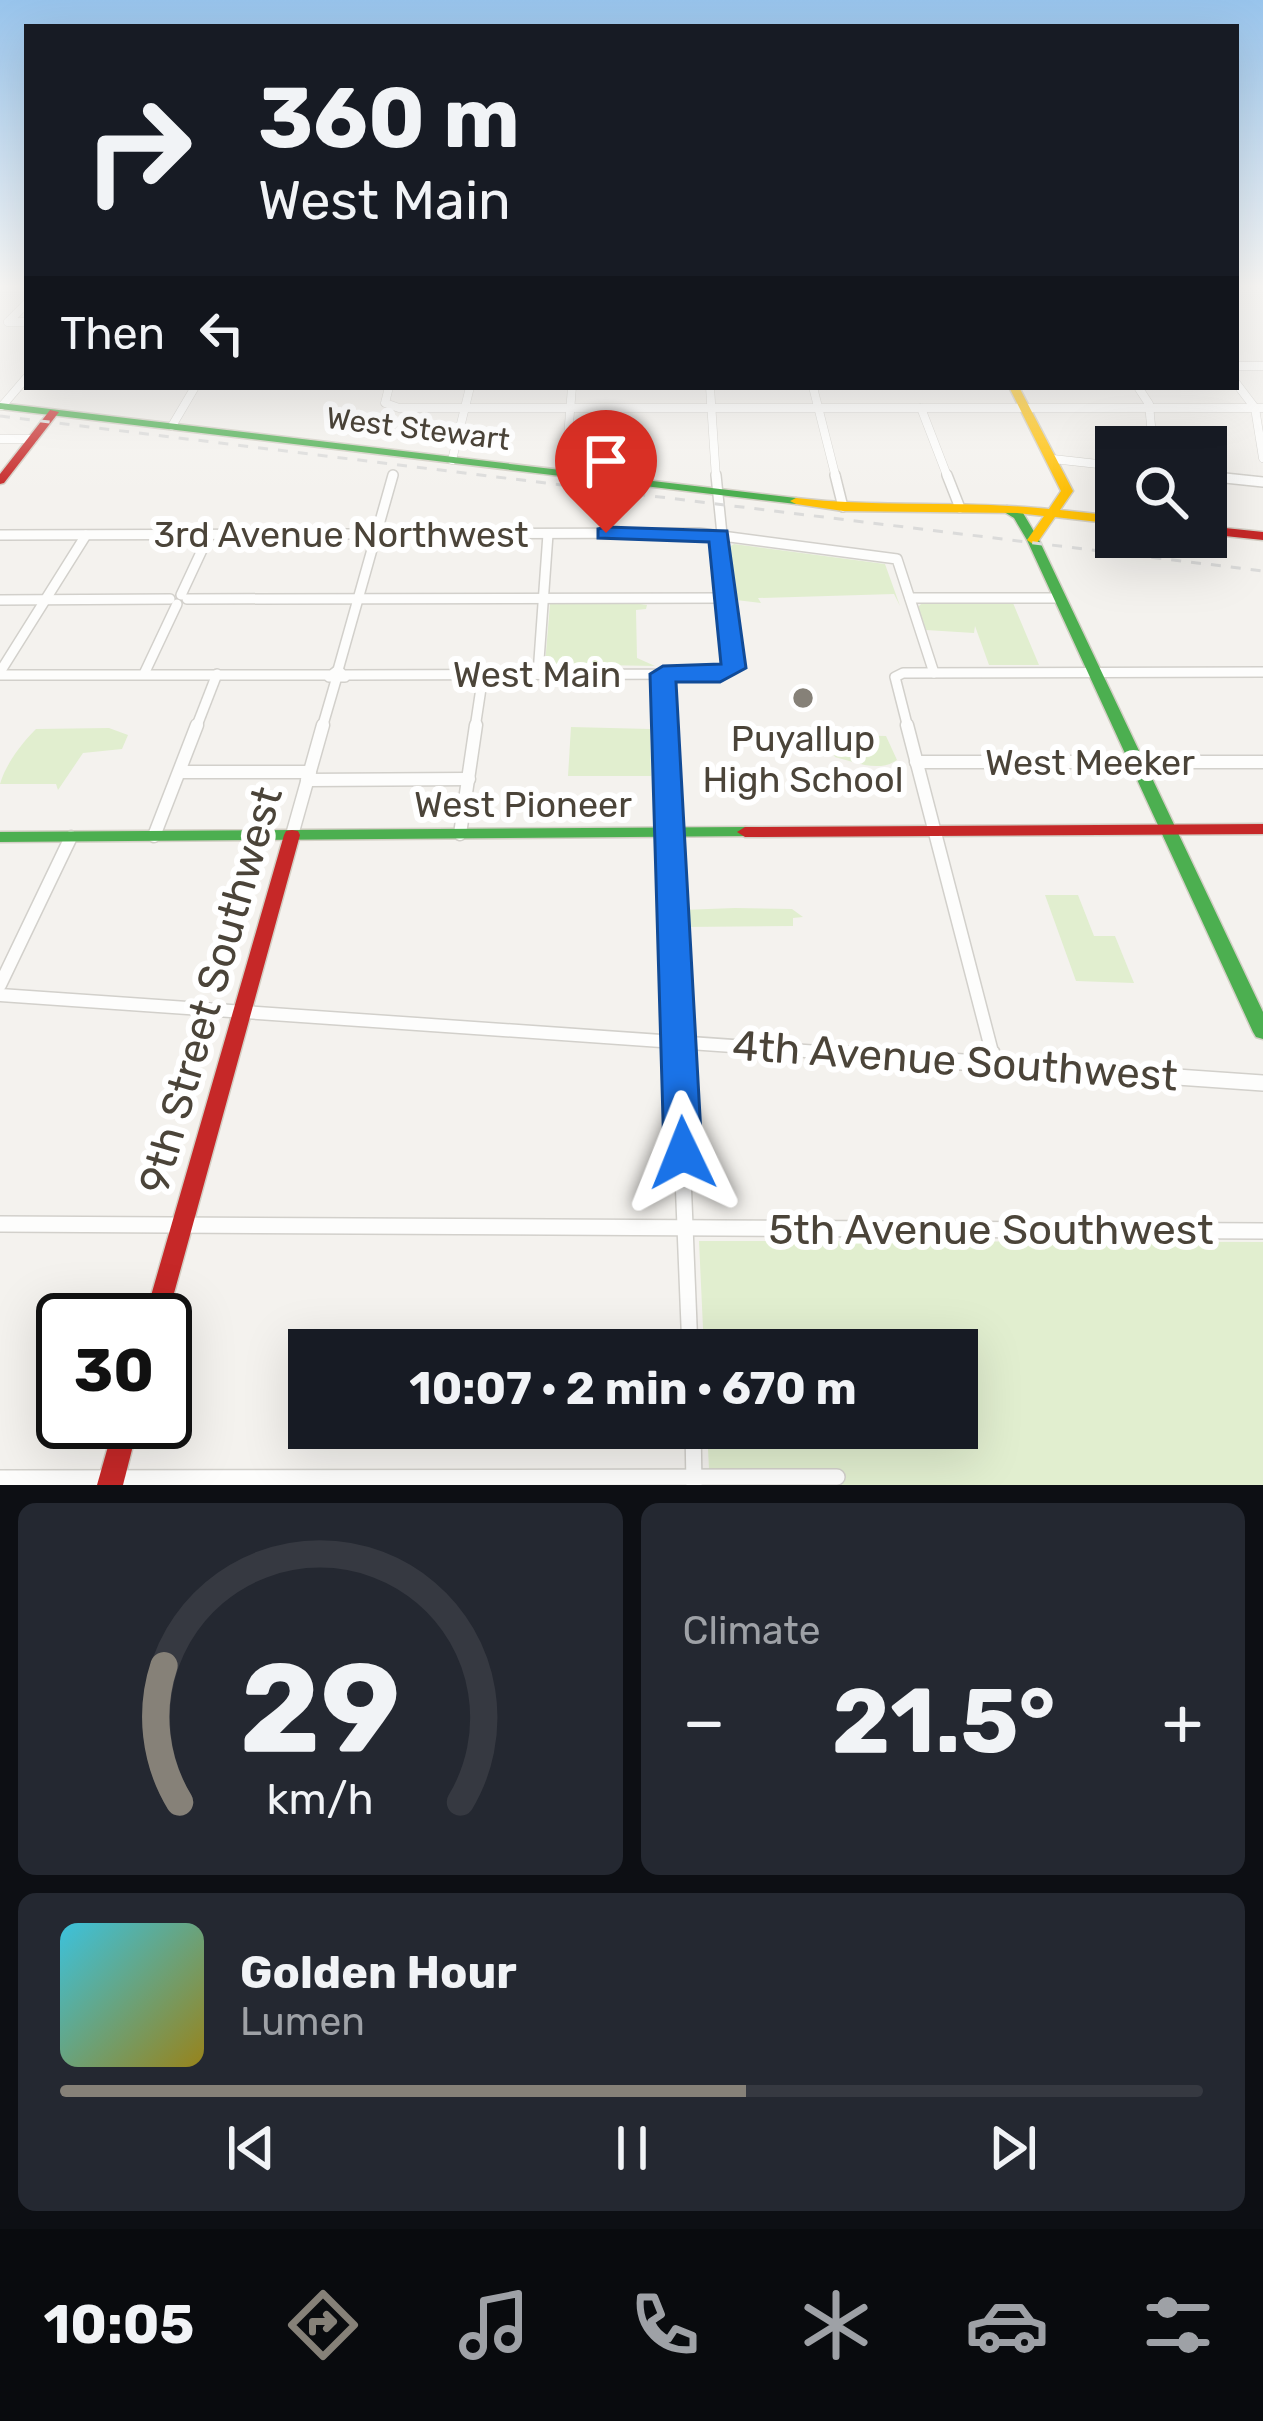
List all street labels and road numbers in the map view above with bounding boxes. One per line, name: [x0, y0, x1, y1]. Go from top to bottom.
street label: West Stewart: [324, 400, 512, 458]
street label: 3rd Avenue Northwest: [153, 513, 529, 556]
street label: West Main: [453, 653, 621, 696]
street label: West Meeker: [985, 741, 1195, 784]
street label: 9th Street Southwest: [129, 781, 293, 1199]
street label: West Pioneer: [414, 783, 632, 826]
street label: 4th Avenue Southwest: [731, 1020, 1179, 1102]
street label: 5th Avenue Southwest: [768, 1205, 1214, 1255]

